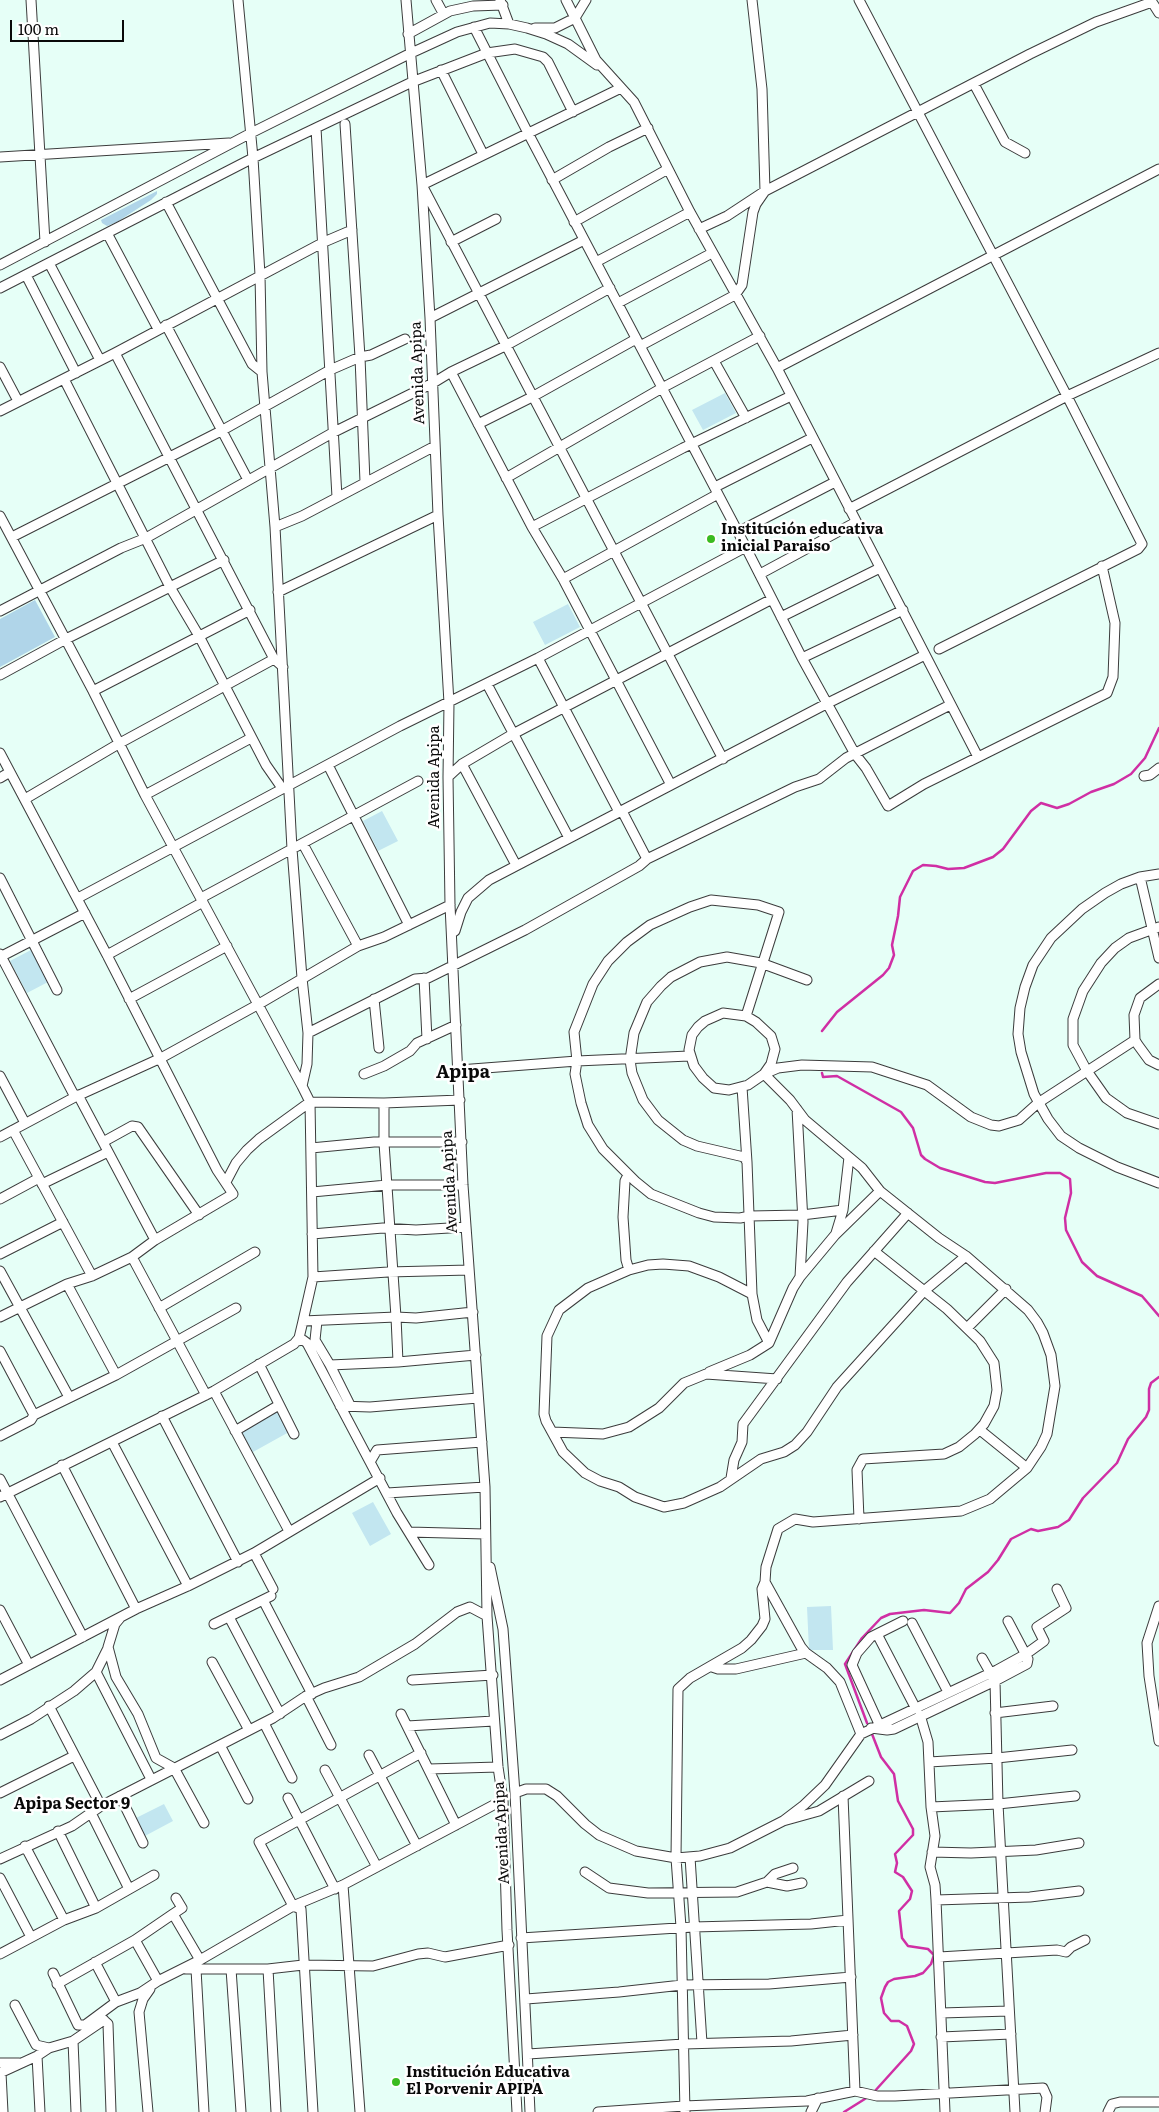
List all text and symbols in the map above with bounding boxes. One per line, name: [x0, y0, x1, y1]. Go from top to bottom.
scale bar: [12, 10, 126, 42]
text: 100 m: [18, 17, 59, 40]
street label: Avenida Apipa: [407, 321, 429, 425]
place label: Institución educativa inicial Paraiso: [721, 521, 883, 556]
marker: Institución educativa inicial Paraiso: [705, 533, 717, 545]
street label: Avenida Apipa: [426, 725, 444, 829]
district label: Apipa: [436, 1062, 490, 1084]
street label: Avenida Apipa: [438, 1130, 462, 1234]
street label: Avenida Apipa: [490, 1781, 514, 1885]
district label: Apipa Sector 9: [14, 1794, 130, 1814]
place label: Institución Educativa El Porvenir APIPA: [406, 2064, 570, 2099]
marker: Institución Educativa El Porvenir APIPA: [390, 2076, 402, 2088]

